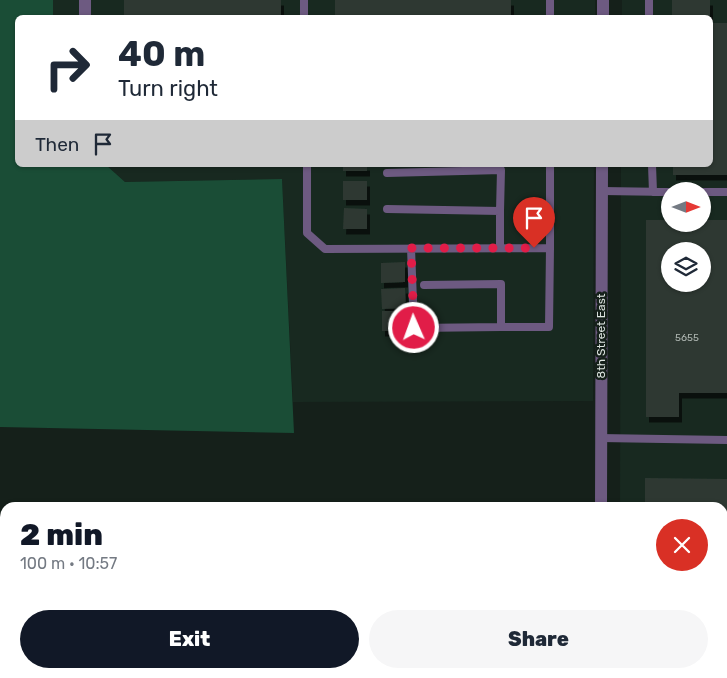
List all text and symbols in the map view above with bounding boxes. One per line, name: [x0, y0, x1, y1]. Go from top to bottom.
text: 40 m: [118, 33, 205, 75]
icon: right: [35, 35, 100, 100]
text: Turn right: [118, 75, 218, 102]
icon: arrive: [89, 130, 117, 158]
text: Then: [35, 133, 79, 156]
north arrow: [661, 182, 711, 232]
map controls: [661, 182, 711, 292]
pin: [513, 197, 555, 248]
icon: arrive: [520, 204, 548, 232]
button: layers: [661, 242, 711, 292]
street label: 8th Street East: [594, 293, 608, 378]
position arrow: [387, 301, 439, 353]
house number: 5655: [675, 332, 699, 344]
text: 2 min: [20, 517, 103, 553]
button: close: [656, 519, 708, 571]
text: 100 m · 10:57: [20, 554, 117, 573]
button: Exit: [20, 610, 359, 668]
button: Share: [369, 610, 708, 668]

